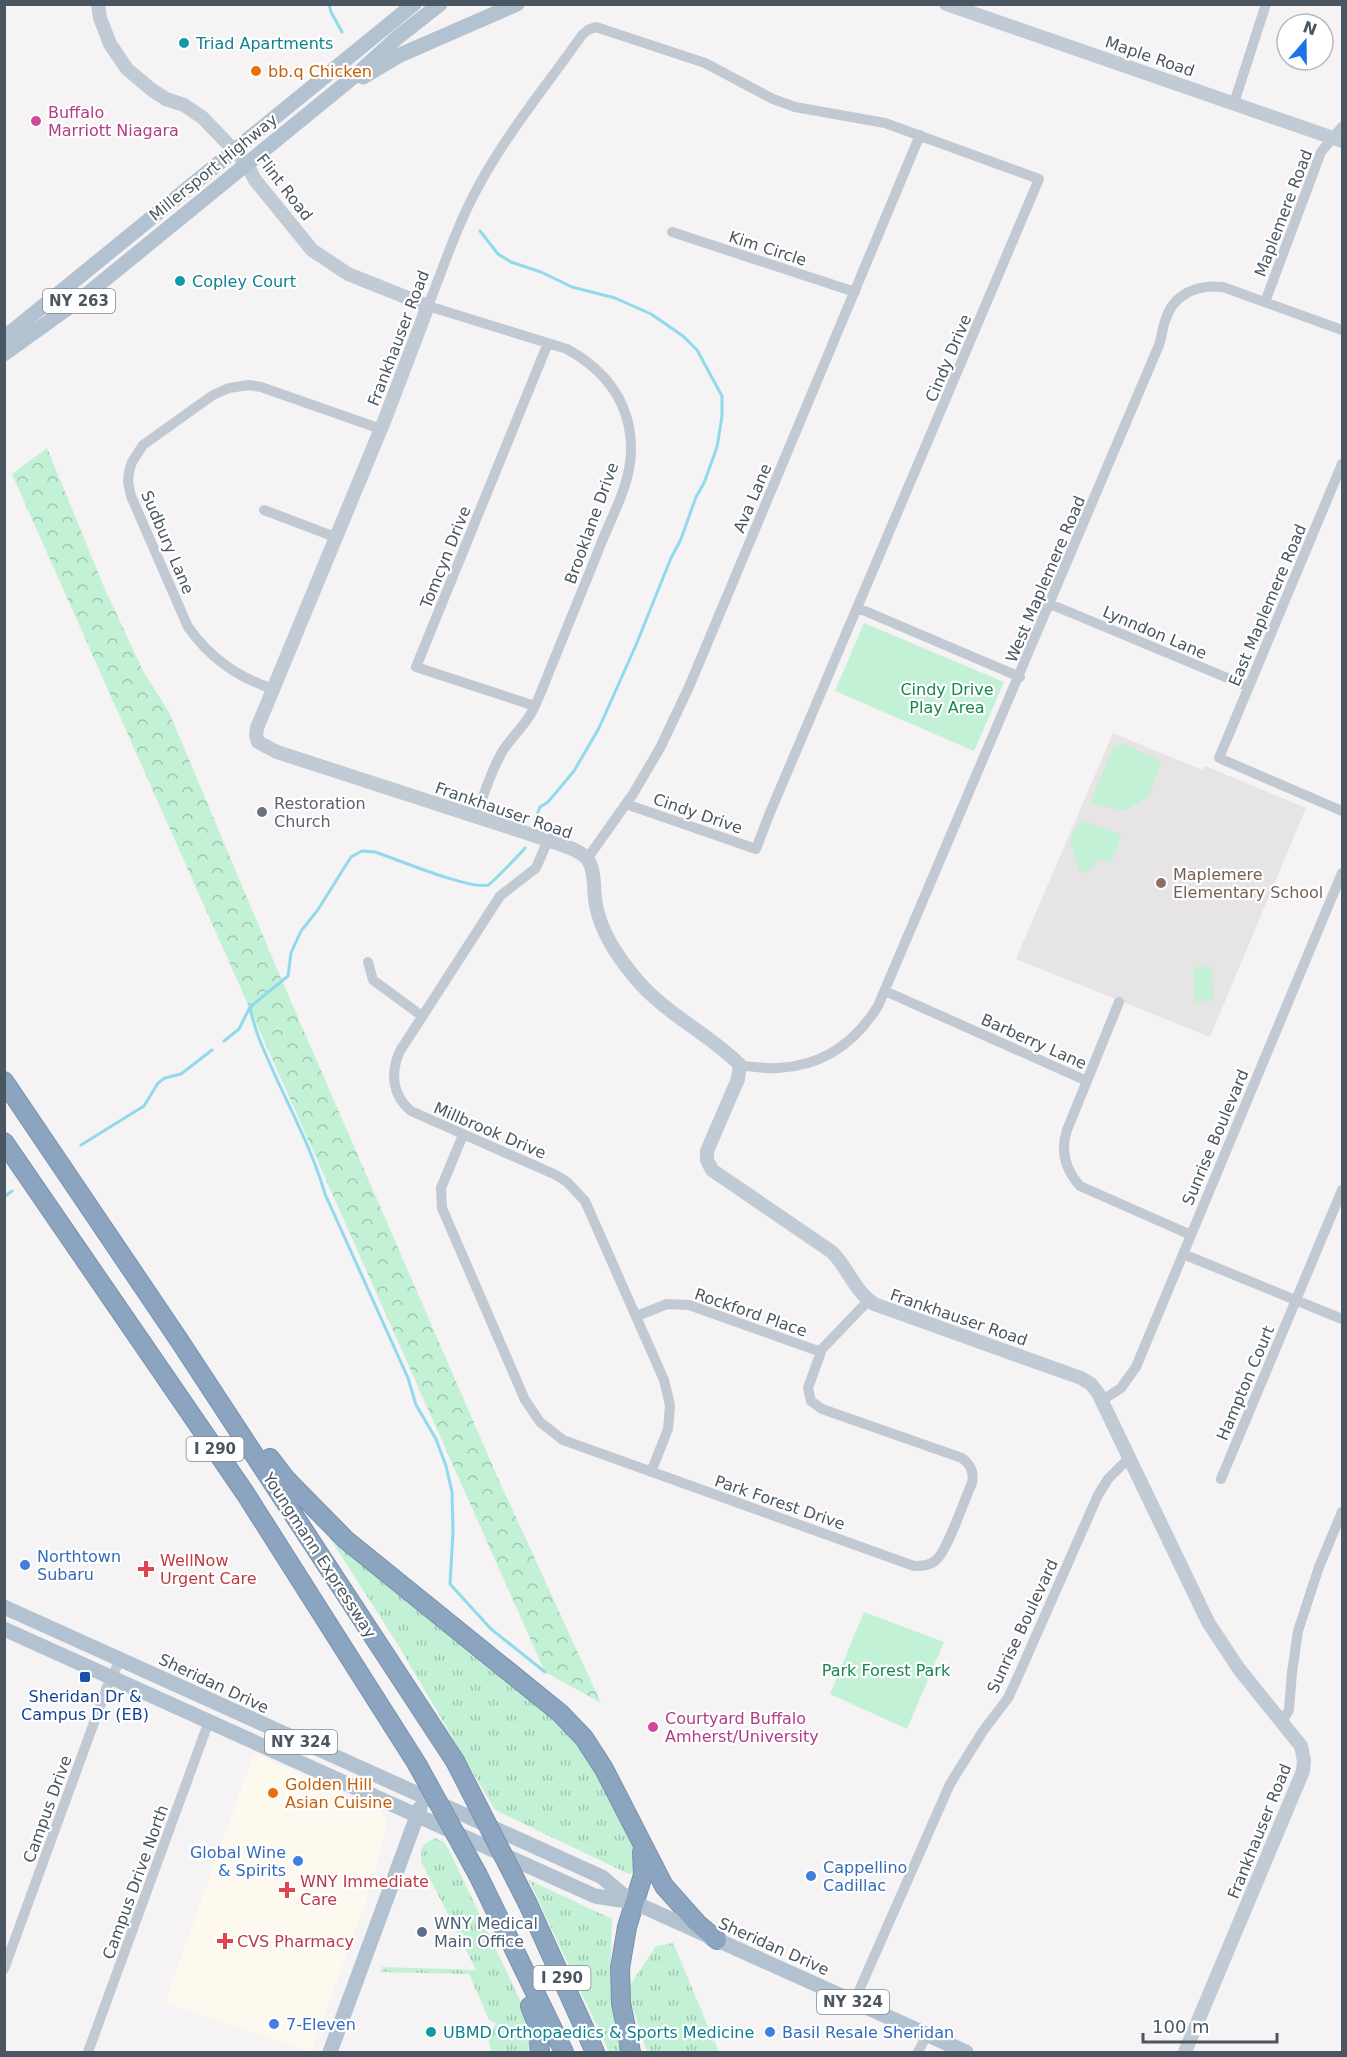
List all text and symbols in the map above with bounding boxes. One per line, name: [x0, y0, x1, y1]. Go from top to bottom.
north arrow: [1275, 12, 1335, 72]
text: N: [1300, 17, 1320, 40]
street label: Maple Road: [1103, 32, 1197, 81]
place label: Triad Apartments: [195, 34, 333, 53]
marker: Triad Apartments: [177, 36, 191, 50]
place label: bb.q Chicken: [268, 62, 372, 81]
marker: bb.q Chicken: [249, 64, 263, 78]
place label: Buffalo Marriott Niagara: [48, 103, 179, 140]
street label: Millersport Highway: [146, 110, 281, 225]
marker: Buffalo Marriott Niagara: [29, 114, 43, 128]
street label: Maplemere Road: [1250, 147, 1316, 280]
street label: Flint Road: [253, 150, 317, 225]
street label: Kim Circle: [727, 227, 809, 270]
street label: Frankhauser Road: [364, 268, 433, 409]
place label: Copley Court: [192, 272, 296, 291]
marker: Copley Court: [173, 274, 187, 288]
road number: NY 263: [43, 289, 115, 313]
street label: Cindy Drive: [922, 312, 975, 405]
street label: Brooklane Drive: [561, 460, 622, 587]
street label: Ava Lane: [729, 461, 775, 536]
street label: Sudbury Lane: [137, 488, 198, 597]
street label: West Maplemere Road: [1002, 493, 1089, 665]
street label: Tomcyn Drive: [416, 503, 475, 612]
street label: East Maplemere Road: [1225, 521, 1310, 689]
street label: Lynndon Lane: [1100, 602, 1210, 663]
park label: Cindy Drive Play Area: [900, 680, 994, 717]
street label: Frankhauser Road: [433, 778, 575, 843]
street label: Cindy Drive: [651, 789, 745, 838]
place label: Restoration Church: [274, 794, 366, 831]
marker: Restoration Church: [255, 805, 269, 819]
place label: Maplemere Elementary School: [1173, 865, 1323, 902]
marker: Maplemere Elementary School: [1154, 876, 1168, 890]
street label: Barberry Lane: [978, 1010, 1090, 1073]
street label: Sunrise Boulevard: [1178, 1066, 1253, 1208]
street label: Millbrook Drive: [431, 1098, 549, 1163]
street label: Rockford Place: [692, 1284, 810, 1341]
street label: Frankhauser Road: [888, 1285, 1030, 1350]
street label: Hampton Court: [1213, 1323, 1278, 1443]
road number: I 290: [186, 1437, 244, 1461]
street label: Youngmann Expressway: [258, 1468, 380, 1642]
street label: Park Forest Drive: [712, 1471, 847, 1534]
place label: Northtown Subaru: [37, 1547, 121, 1584]
place label: WellNow Urgent Care: [160, 1551, 257, 1588]
street label: Sunrise Boulevard: [983, 1556, 1062, 1696]
marker: Northtown Subaru: [18, 1558, 32, 1572]
marker: WellNow Urgent Care: [137, 1560, 155, 1578]
street label: Sheridan Drive: [156, 1650, 272, 1717]
park label: Park Forest Park: [822, 1661, 951, 1680]
marker: Sheridan Dr & Campus Dr (EB): [78, 1670, 92, 1684]
place label: Sheridan Dr & Campus Dr (EB): [21, 1687, 149, 1724]
place label: Courtyard Buffalo Amherst/University: [665, 1709, 819, 1746]
marker: Courtyard Buffalo Amherst/University: [646, 1720, 660, 1734]
road number: NY 324: [265, 1730, 337, 1754]
street label: Campus Drive: [19, 1753, 76, 1865]
street label: Frankhauser Road: [1224, 1761, 1295, 1901]
place label: Golden Hill Asian Cuisine: [285, 1775, 392, 1812]
marker: Golden Hill Asian Cuisine: [266, 1786, 280, 1800]
street label: Campus Drive North: [99, 1802, 172, 1962]
place label: Global Wine & Spirits: [190, 1843, 286, 1880]
marker: Global Wine & Spirits: [291, 1854, 305, 1868]
place label: Cappellino Cadillac: [823, 1858, 907, 1895]
marker: Cappellino Cadillac: [804, 1869, 818, 1883]
place label: WNY Immediate Care: [300, 1872, 429, 1909]
marker: WNY Immediate Care: [278, 1881, 296, 1899]
place label: WNY Medical Main Office: [434, 1914, 538, 1951]
street label: Sheridan Drive: [716, 1914, 832, 1979]
marker: WNY Medical Main Office: [415, 1925, 429, 1939]
place label: CVS Pharmacy: [237, 1932, 354, 1951]
marker: CVS Pharmacy: [218, 1934, 232, 1948]
road number: I 290: [534, 1966, 590, 1990]
road number: NY 324: [817, 1990, 889, 2014]
scale bar: [1143, 2006, 1276, 2044]
place label: 7-Eleven: [286, 2015, 356, 2034]
text: 100 m: [1152, 2016, 1210, 2037]
marker: 7-Eleven: [267, 2017, 281, 2031]
place label: UBMD Orthopaedics & Sports Medicine: [443, 2023, 754, 2042]
place label: Basil Resale Sheridan: [782, 2023, 954, 2042]
marker: UBMD Orthopaedics & Sports Medicine: [424, 2025, 438, 2039]
marker: Basil Resale Sheridan: [763, 2025, 777, 2039]

